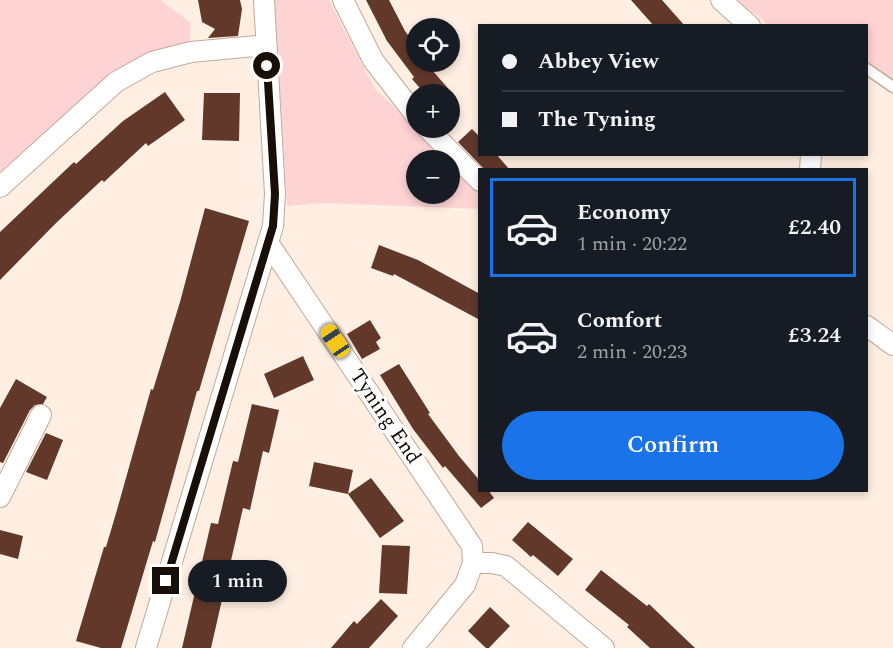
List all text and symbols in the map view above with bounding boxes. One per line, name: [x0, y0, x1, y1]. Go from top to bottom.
map controls: [406, 18, 460, 204]
button: locate: [406, 18, 460, 72]
text: Abbey View: [538, 45, 658, 78]
route start: [253, 52, 280, 79]
button: +: [406, 84, 460, 138]
text: The Tyning: [538, 103, 656, 136]
button: −: [406, 150, 460, 204]
text: Economy: [577, 196, 670, 229]
icon: car: [505, 201, 559, 255]
text: £2.40: [788, 211, 841, 244]
text: 1 min · 20:22: [577, 229, 687, 259]
text: Comfort: [577, 304, 662, 337]
icon: car: [505, 309, 559, 363]
text: £3.24: [788, 319, 841, 352]
car: [317, 321, 353, 361]
text: 2 min · 20:23: [577, 337, 687, 367]
street label: Tyning End: [341, 362, 429, 471]
button: Confirm: [502, 411, 844, 480]
callout: 1 min: [187, 560, 286, 602]
text: 1 min: [212, 566, 263, 596]
route end: [152, 567, 179, 594]

